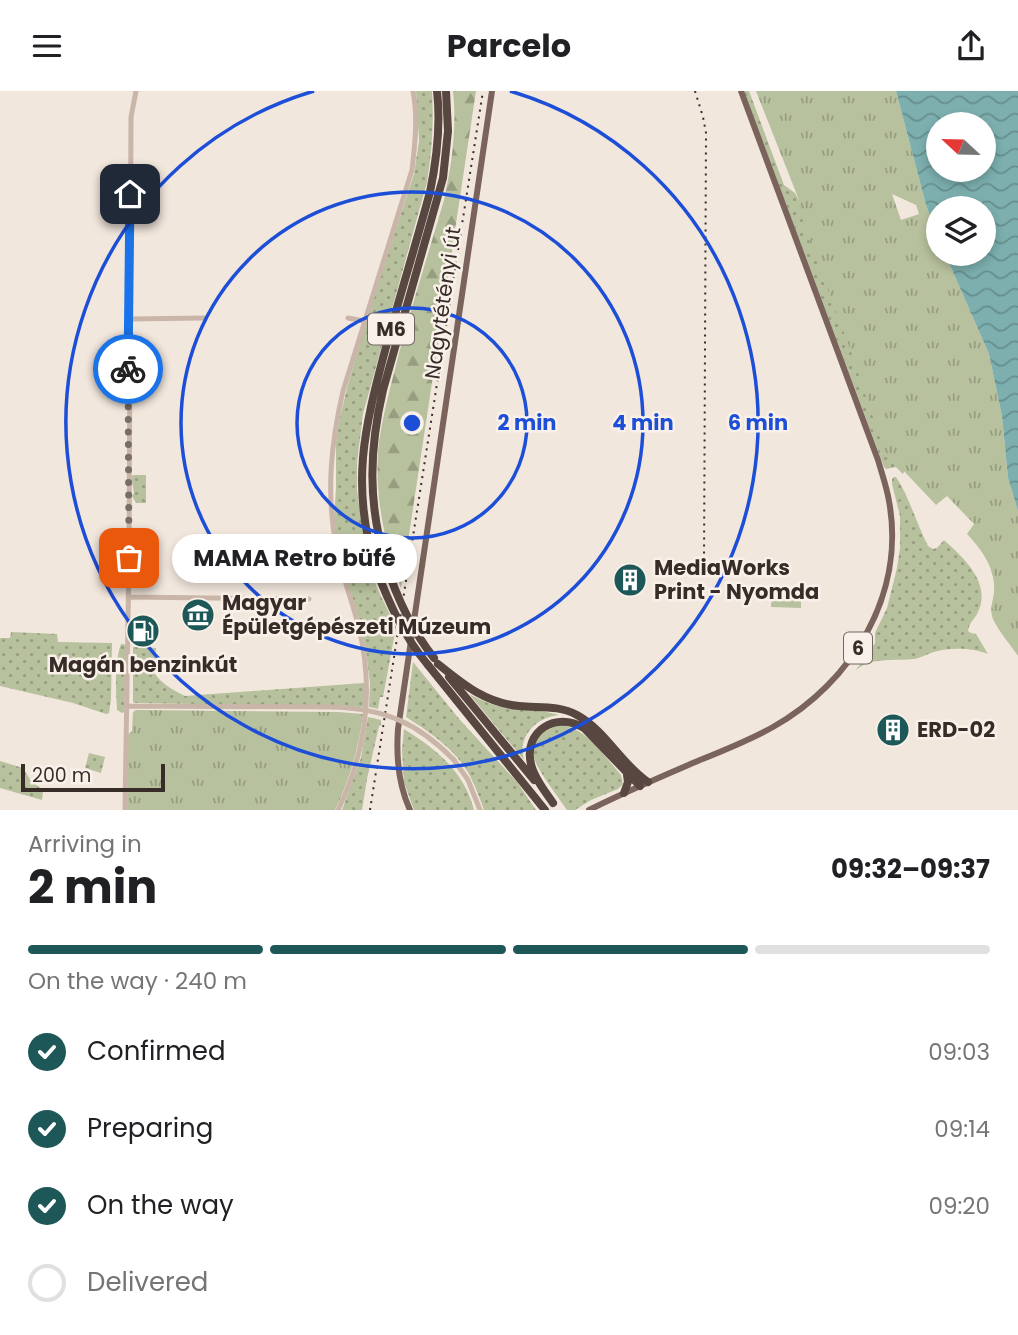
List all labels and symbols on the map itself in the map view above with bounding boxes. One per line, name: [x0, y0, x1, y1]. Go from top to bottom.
north arrow: [926, 112, 996, 182]
pin: [100, 164, 160, 224]
street label: Nagytétényi út: [417, 225, 468, 381]
road number: M6: [368, 313, 414, 345]
courier: [93, 334, 163, 404]
text: 2 min: [497, 408, 557, 437]
text: 4 min: [612, 408, 674, 437]
text: 6 min: [728, 408, 788, 437]
centre of rings: [400, 411, 424, 435]
pin: [99, 528, 159, 588]
callout: MAMA Retro büfé: [171, 533, 416, 582]
place label: MediaWorks Print - Nyomda: [654, 553, 819, 606]
building icon: MediaWorks Print - Nyomda: [611, 561, 649, 599]
place label: Magyar Épületgépészeti Múzeum: [222, 588, 491, 641]
museum icon: Magyar Épületgépészeti Múzeum: [179, 596, 217, 634]
fuel station icon: Magán benzinkút: [124, 612, 162, 650]
road number: 6: [844, 633, 872, 663]
place label: Magán benzinkút: [49, 650, 237, 679]
building icon: ERD-02: [874, 711, 912, 749]
place label: ERD-02: [917, 715, 995, 744]
scale bar: [21, 761, 164, 793]

